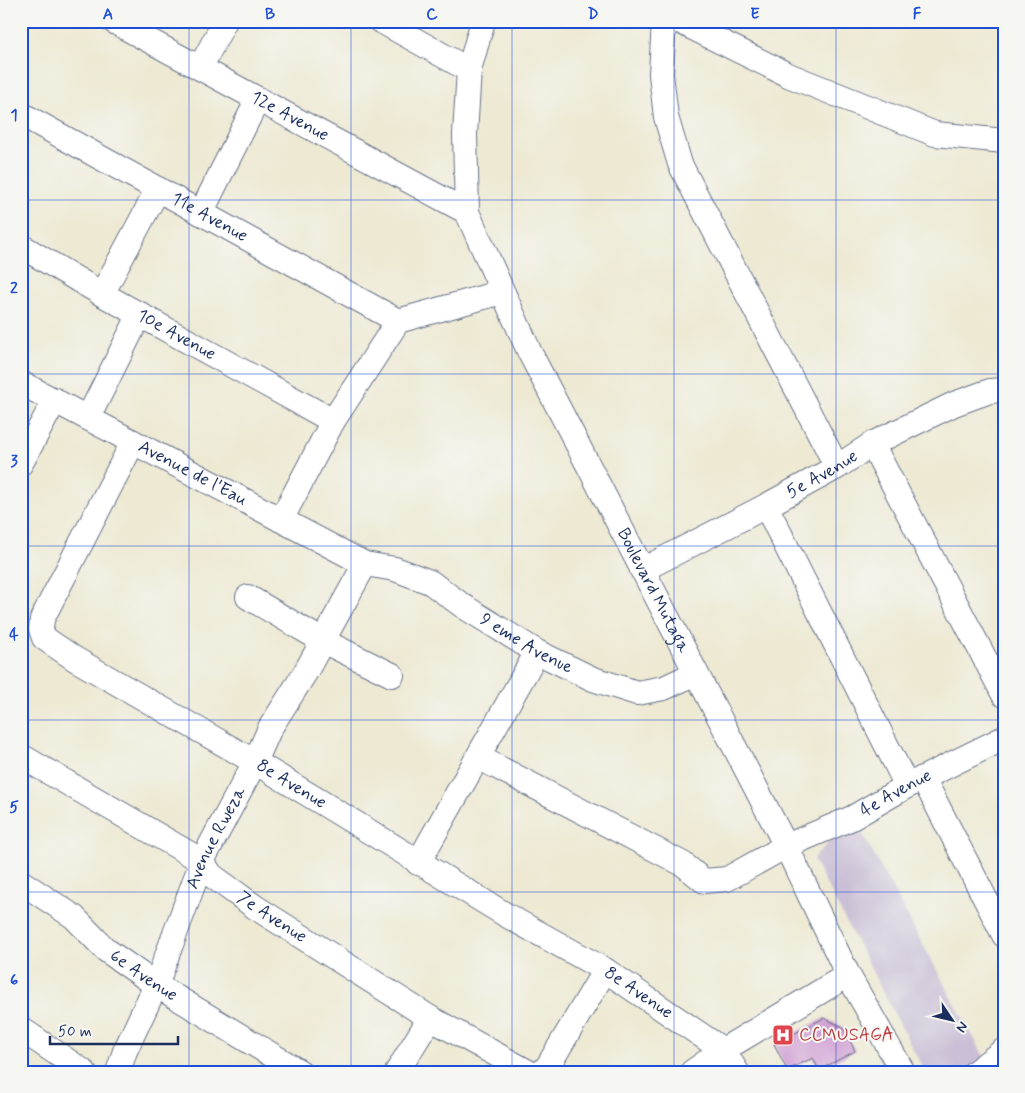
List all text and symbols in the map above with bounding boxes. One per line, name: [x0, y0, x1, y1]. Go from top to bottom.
text: A: [103, 4, 113, 25]
text: B: [265, 4, 275, 25]
text: C: [426, 4, 438, 25]
text: D: [587, 4, 599, 25]
text: E: [750, 4, 760, 25]
text: F: [913, 4, 922, 25]
street label: 12e Avenue: [247, 86, 333, 147]
text: 1: [10, 105, 18, 126]
street label: 11e Avenue: [167, 187, 252, 248]
text: 2: [10, 278, 18, 299]
street label: 10e Avenue: [133, 304, 220, 366]
street label: Avenue de l'Eau: [134, 435, 252, 512]
street label: 5e Avenue: [782, 444, 863, 504]
text: 3: [10, 451, 18, 472]
street label: Boulevard Mutaga: [611, 524, 696, 657]
street label: 9 eme Avenue: [475, 607, 577, 679]
text: 4: [9, 624, 19, 645]
street label: 8e Avenue: [252, 754, 331, 815]
street label: 4e Avenue: [856, 764, 936, 823]
street label: Avenue Rweza: [181, 782, 252, 892]
text: 5: [9, 797, 19, 818]
street label: 7e Avenue: [232, 886, 311, 949]
street label: 6e Avenue: [105, 944, 182, 1007]
street label: 8e Avenue: [599, 961, 678, 1025]
text: 6: [10, 970, 18, 991]
north arrow: [928, 996, 978, 1046]
scale bar: [50, 1013, 178, 1045]
text: N: [952, 1018, 972, 1036]
text: 50 m: [58, 1022, 92, 1042]
hospital icon: CCMUSAGA: [771, 1023, 795, 1047]
place label: CCMUSAGA: [799, 1023, 894, 1047]

